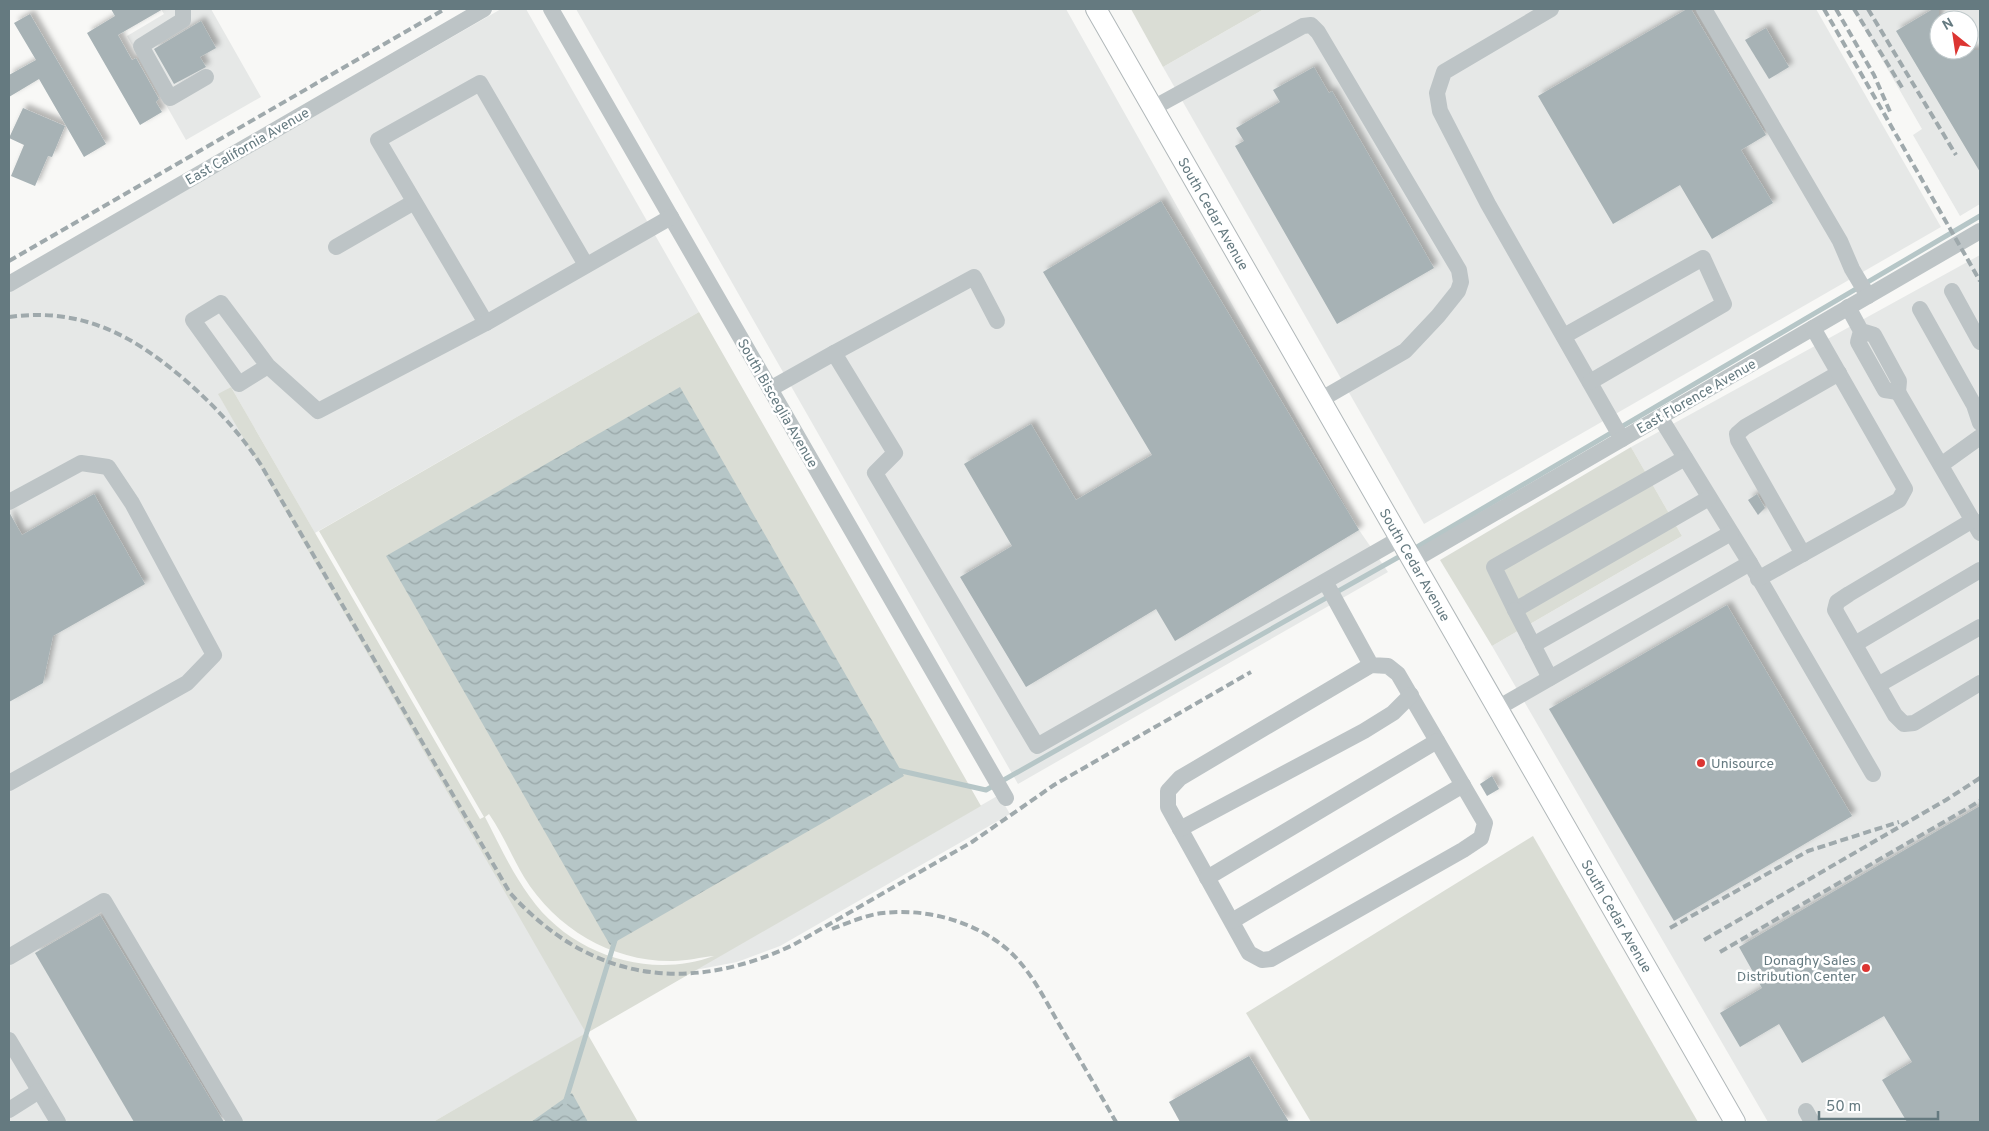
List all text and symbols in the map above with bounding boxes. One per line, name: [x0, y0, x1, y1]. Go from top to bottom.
north arrow: [1929, 10, 1979, 60]
text: N: [1940, 15, 1957, 35]
street label: East California Avenue: [183, 105, 313, 190]
street label: South Cedar Avenue: [1173, 155, 1251, 274]
street label: South Bisceglia Avenue: [733, 336, 821, 471]
street label: East Florence Avenue: [1634, 356, 1759, 438]
street label: South Cedar Avenue: [1375, 506, 1453, 625]
place label: Unisource: [1711, 756, 1774, 773]
marker: Unisource: [1695, 757, 1707, 769]
street label: South Cedar Avenue: [1576, 857, 1655, 976]
place label: Donaghy Sales Distribution Center: [1737, 953, 1857, 986]
marker: Donaghy Sales Distribution Center: [1860, 962, 1872, 974]
scale bar: [1819, 1088, 1938, 1120]
text: 50 m: [1826, 1098, 1861, 1117]

